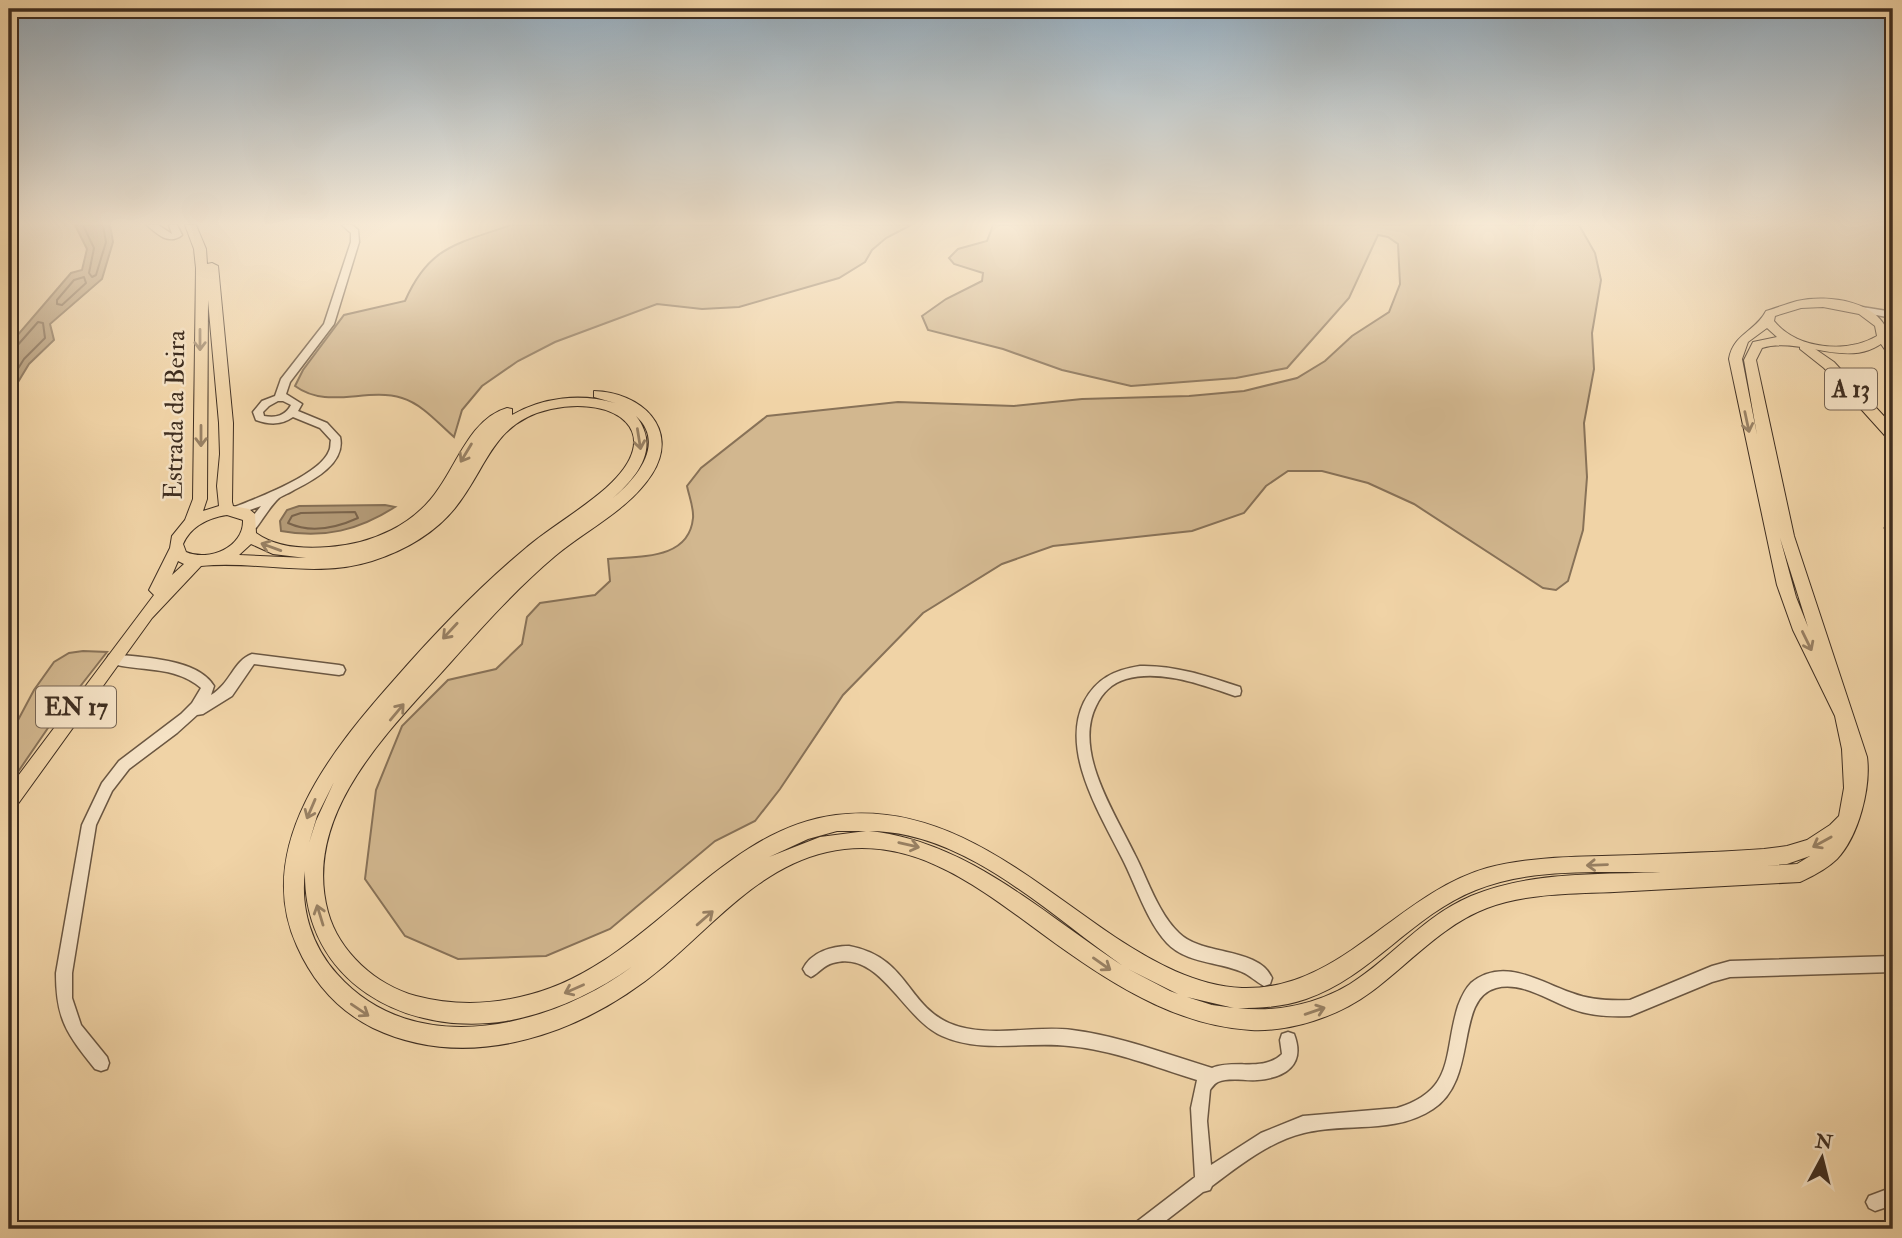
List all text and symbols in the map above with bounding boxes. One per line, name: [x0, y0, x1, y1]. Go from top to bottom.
one-way arrow: [193, 329, 207, 352]
street label: Estrada da Beira: [158, 330, 192, 500]
road number: A 13: [1825, 368, 1877, 410]
one-way arrow: [1741, 410, 1755, 433]
one-way arrow: [194, 424, 207, 447]
one-way arrow: [632, 427, 645, 450]
one-way arrow: [459, 443, 473, 463]
one-way arrow: [261, 540, 282, 552]
one-way arrow: [442, 622, 459, 639]
one-way arrow: [1801, 630, 1814, 651]
road number: EN 17: [36, 686, 116, 728]
one-way arrow: [389, 703, 405, 721]
one-way arrow: [304, 798, 317, 819]
one-way arrow: [1812, 836, 1833, 849]
one-way arrow: [897, 839, 920, 852]
one-way arrow: [1586, 858, 1609, 871]
one-way arrow: [312, 904, 325, 926]
one-way arrow: [696, 910, 714, 926]
one-way arrow: [1092, 957, 1111, 971]
one-way arrow: [563, 983, 585, 996]
one-way arrow: [350, 1003, 369, 1017]
one-way arrow: [1303, 1004, 1325, 1016]
north arrow: [1786, 1122, 1856, 1192]
text: N: [1813, 1129, 1835, 1155]

